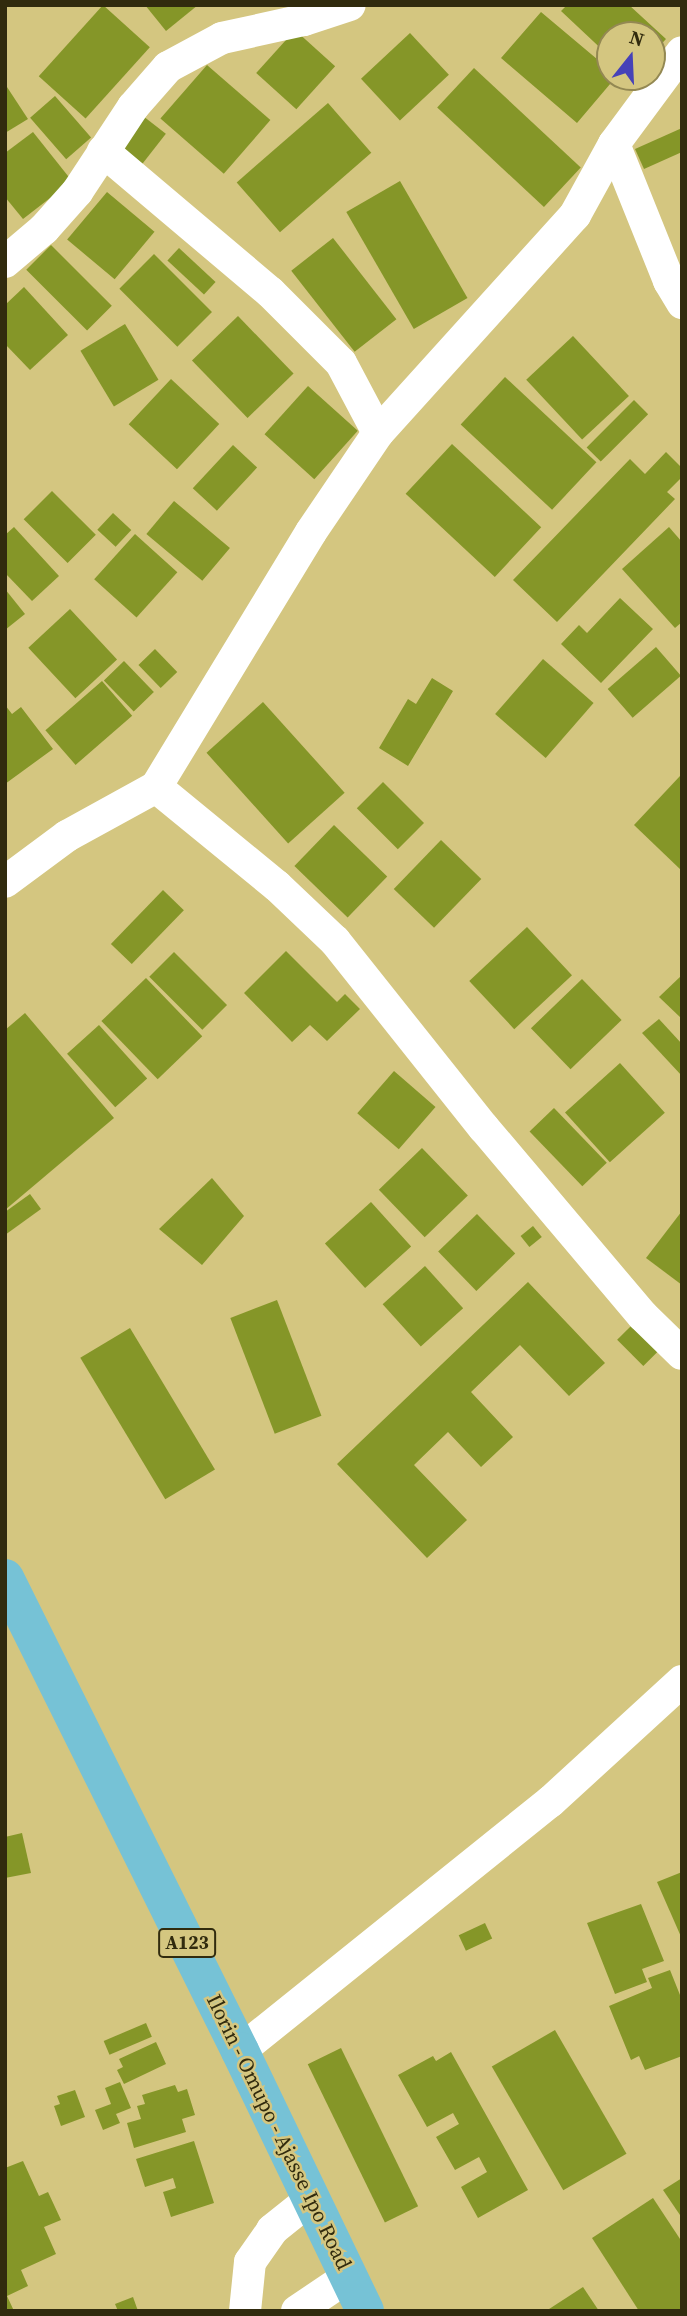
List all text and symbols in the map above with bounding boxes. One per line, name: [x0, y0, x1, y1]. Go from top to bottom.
north arrow: [596, 21, 666, 91]
text: N: [626, 23, 647, 52]
road number: A123: [157, 1927, 217, 1958]
street label: Ilorin - Omupo - Ajasse Ipo Road: [201, 1990, 357, 2274]

